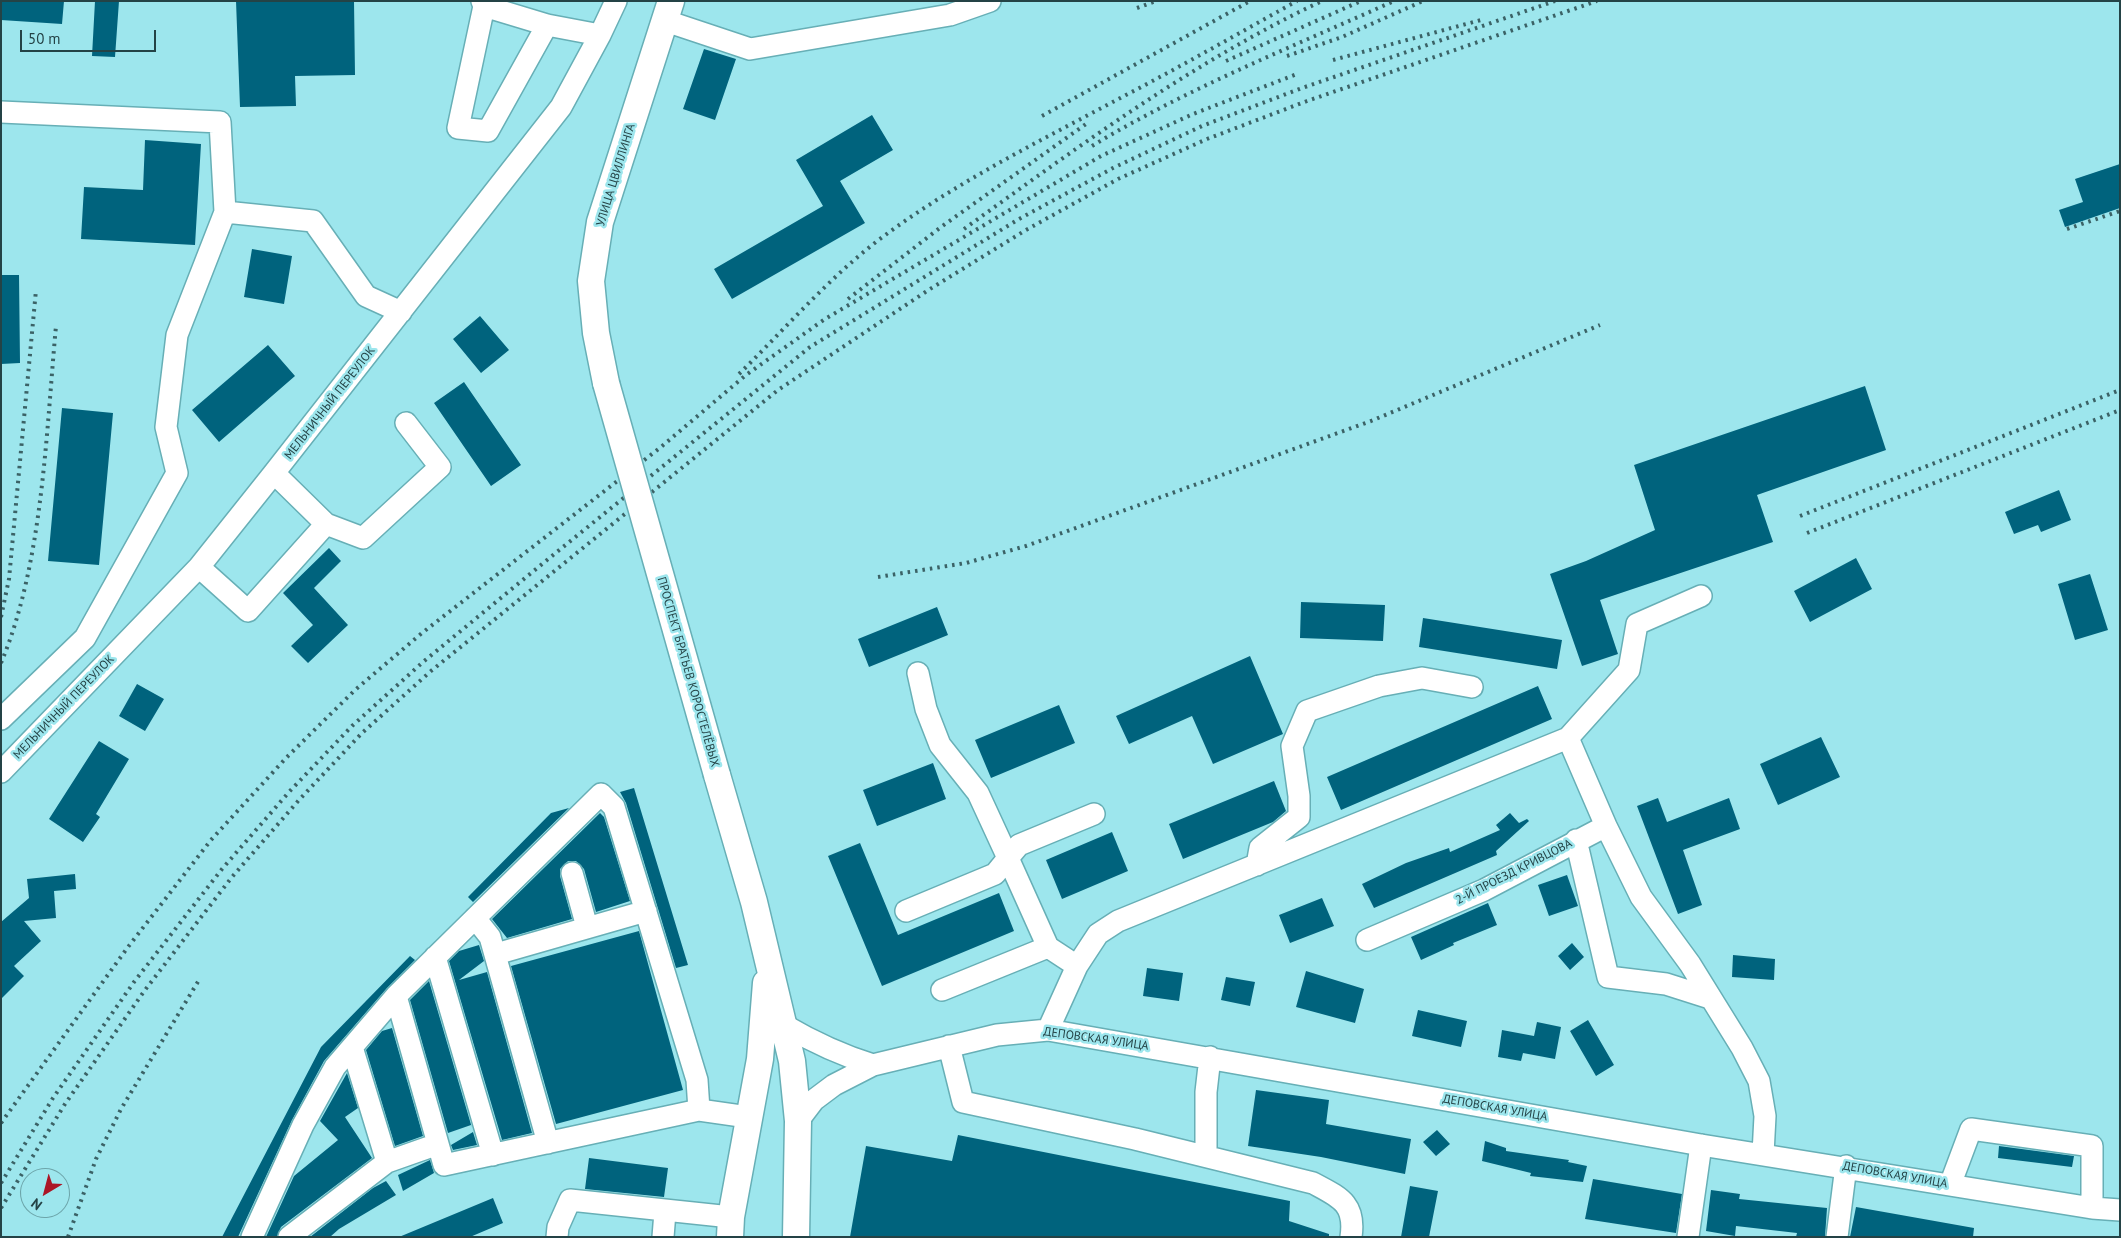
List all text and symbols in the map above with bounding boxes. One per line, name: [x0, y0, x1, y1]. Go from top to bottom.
scale bar: [22, 20, 159, 52]
text: 50 m: [28, 29, 61, 48]
street label: УЛИЦА ЦВИЛЛИНГА: [594, 122, 638, 228]
street label: МЕЛЬНИЧНЫЙ ПЕРЕУЛОК: [282, 344, 378, 462]
street label: ПРОСПЕКТ БРАТЬЕВ КОРОСТЕЛЁВЫХ: [654, 575, 722, 769]
street label: МЕЛЬНИЧНЫЙ ПЕРЕУЛОК: [11, 652, 117, 762]
street label: 2-Й ПРОЕЗД КРИВЦОВА: [1454, 836, 1574, 908]
street label: ДЕПОВСКАЯ УЛИЦА: [1043, 1024, 1149, 1054]
street label: ДЕПОВСКАЯ УЛИЦА: [1442, 1092, 1548, 1124]
street label: ДЕПОВСКАЯ УЛИЦА: [1842, 1159, 1948, 1191]
north arrow: [20, 1168, 70, 1218]
text: N: [27, 1194, 46, 1214]

